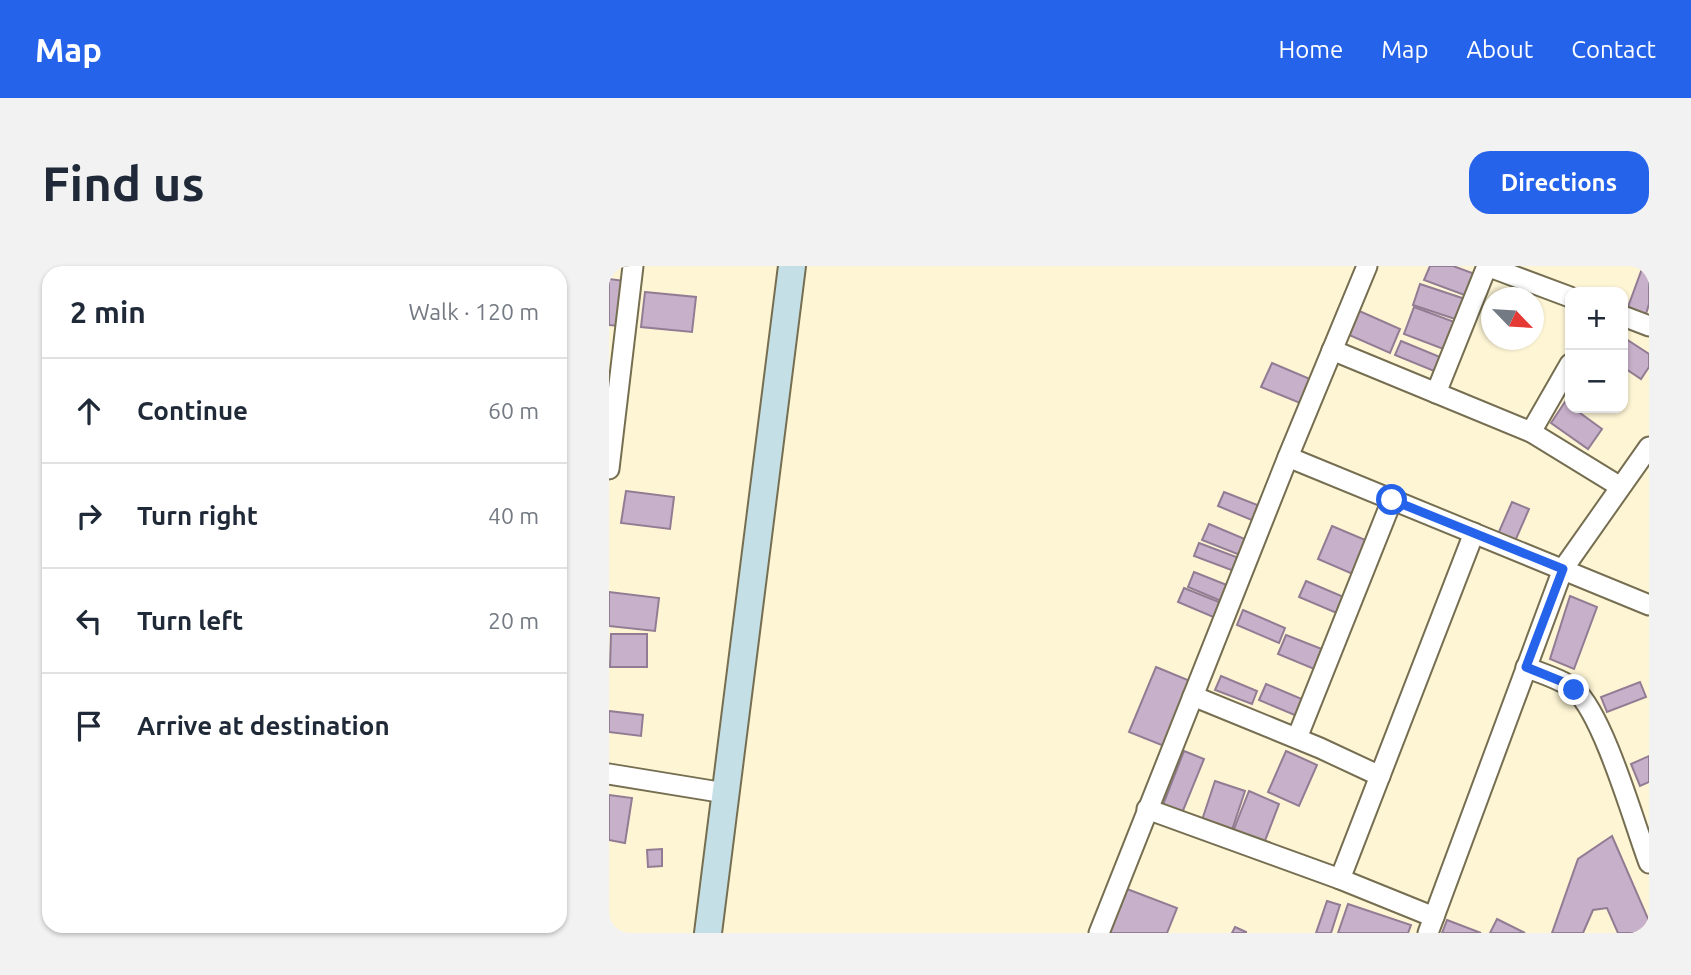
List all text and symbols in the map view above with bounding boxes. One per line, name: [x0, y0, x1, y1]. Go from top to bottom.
text: Map: [35, 31, 102, 68]
text: Home: [1278, 36, 1343, 63]
text: Map: [1381, 36, 1428, 63]
text: About: [1466, 36, 1533, 63]
text: Contact: [1571, 36, 1656, 63]
button: Directions: [1469, 151, 1649, 214]
text: Find us: [42, 155, 205, 210]
north arrow: [1481, 287, 1544, 350]
map controls: [1565, 287, 1628, 413]
button: +: [1565, 287, 1628, 350]
text: 2 min: [70, 295, 146, 329]
text: Walk · 120 m: [408, 299, 539, 324]
button: −: [1565, 350, 1628, 413]
icon: ahead: [70, 392, 108, 430]
text: Continue: [137, 396, 248, 425]
text: 60 m: [488, 398, 539, 423]
route start: [1376, 484, 1407, 515]
icon: right: [70, 497, 108, 535]
text: Turn right: [137, 501, 258, 530]
text: 40 m: [488, 503, 539, 528]
icon: left: [70, 602, 108, 640]
text: Turn left: [137, 606, 243, 635]
text: 20 m: [488, 608, 539, 633]
route end: [1558, 674, 1589, 705]
icon: arrive: [70, 707, 108, 745]
text: Arrive at destination: [137, 711, 390, 740]

